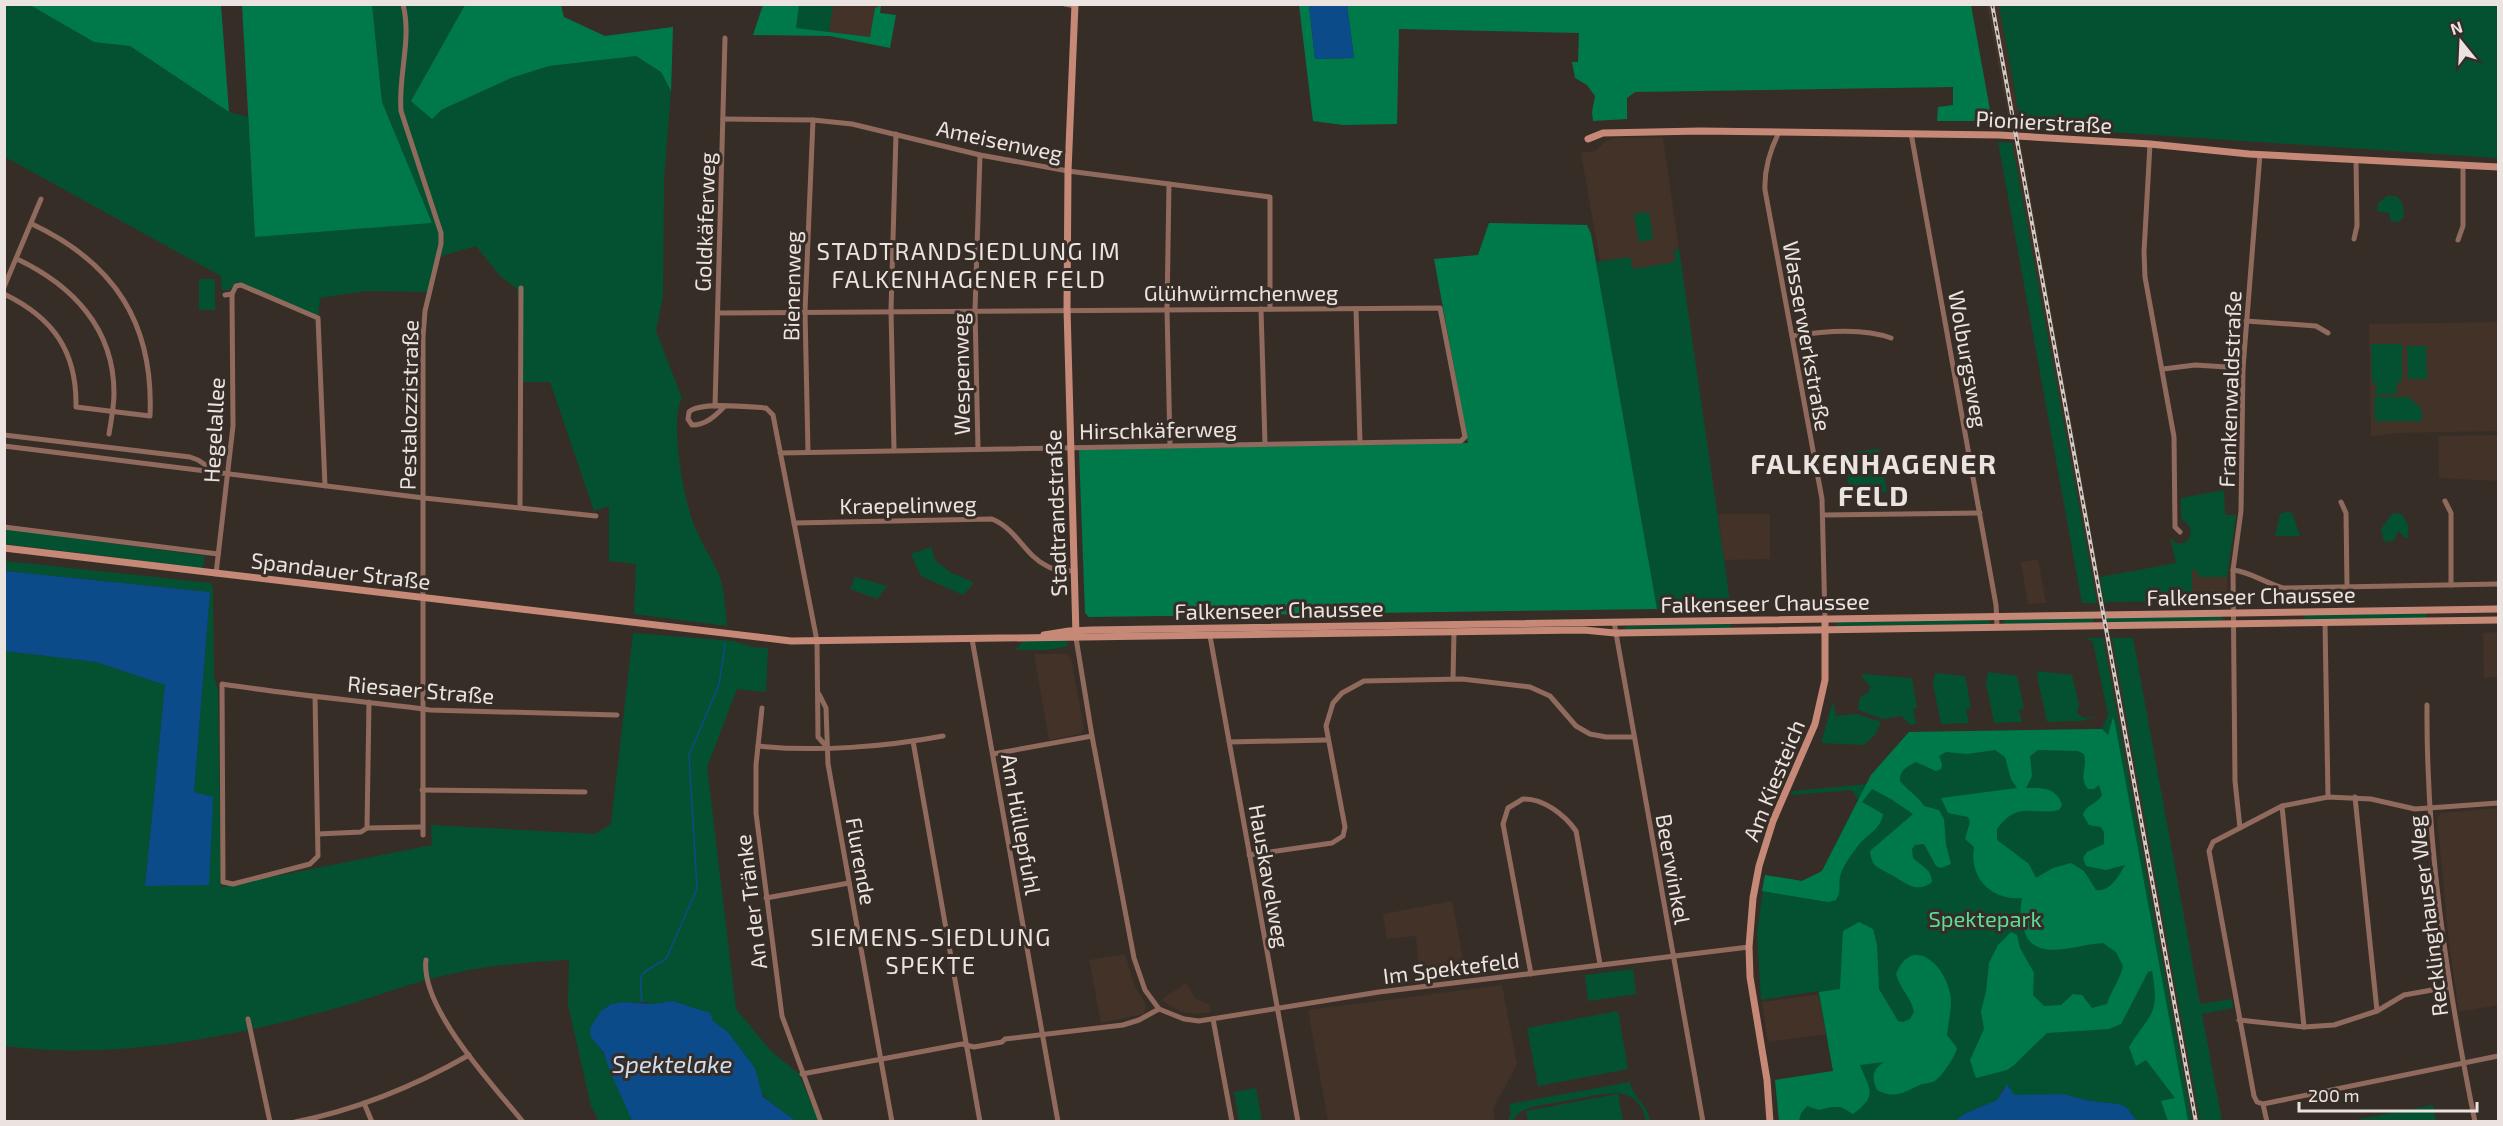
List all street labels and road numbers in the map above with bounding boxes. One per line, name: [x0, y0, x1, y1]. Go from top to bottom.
street label: Pionierstraße: [1975, 104, 2113, 138]
street label: Ameisenweg: [935, 114, 1065, 166]
street label: Goldkäferweg: [689, 152, 719, 292]
street label: Bienenweg: [777, 231, 805, 341]
street label: Wasserwerkstraße: [1778, 239, 1838, 433]
street label: Glühwürmchenweg: [1144, 279, 1338, 305]
street label: Wolburgsweg: [1944, 288, 1994, 430]
street label: Frankenwaldstraße: [2213, 290, 2245, 488]
street label: Wespenweg: [946, 312, 974, 436]
street label: Pestalozzistraße: [394, 320, 422, 490]
street label: Hegelallee: [197, 376, 229, 484]
street label: Hirschkäferweg: [1079, 415, 1237, 443]
street label: Stadtrandstraße: [1039, 429, 1071, 597]
street label: Kraepelinweg: [839, 490, 977, 518]
street label: Spandauer Straße: [250, 546, 432, 594]
street label: Falkenseer Chaussee: [2146, 580, 2356, 610]
street label: Falkenseer Chaussee: [1660, 587, 1870, 617]
street label: Falkenseer Chaussee: [1174, 594, 1384, 624]
street label: Riesaer Straße: [346, 670, 496, 708]
street label: Am Kiesteich: [1737, 716, 1809, 844]
street label: Am Hüllepfuhl: [997, 751, 1047, 897]
street label: Hauskavelweg: [1245, 802, 1295, 950]
street label: Beerwinkel: [1652, 812, 1697, 927]
street label: Recklinghauser Weg: [2402, 814, 2452, 1018]
street label: Flurende: [842, 815, 882, 907]
street label: An der Tränke: [729, 833, 771, 971]
street label: Im Spektefeld: [1381, 946, 1521, 988]

